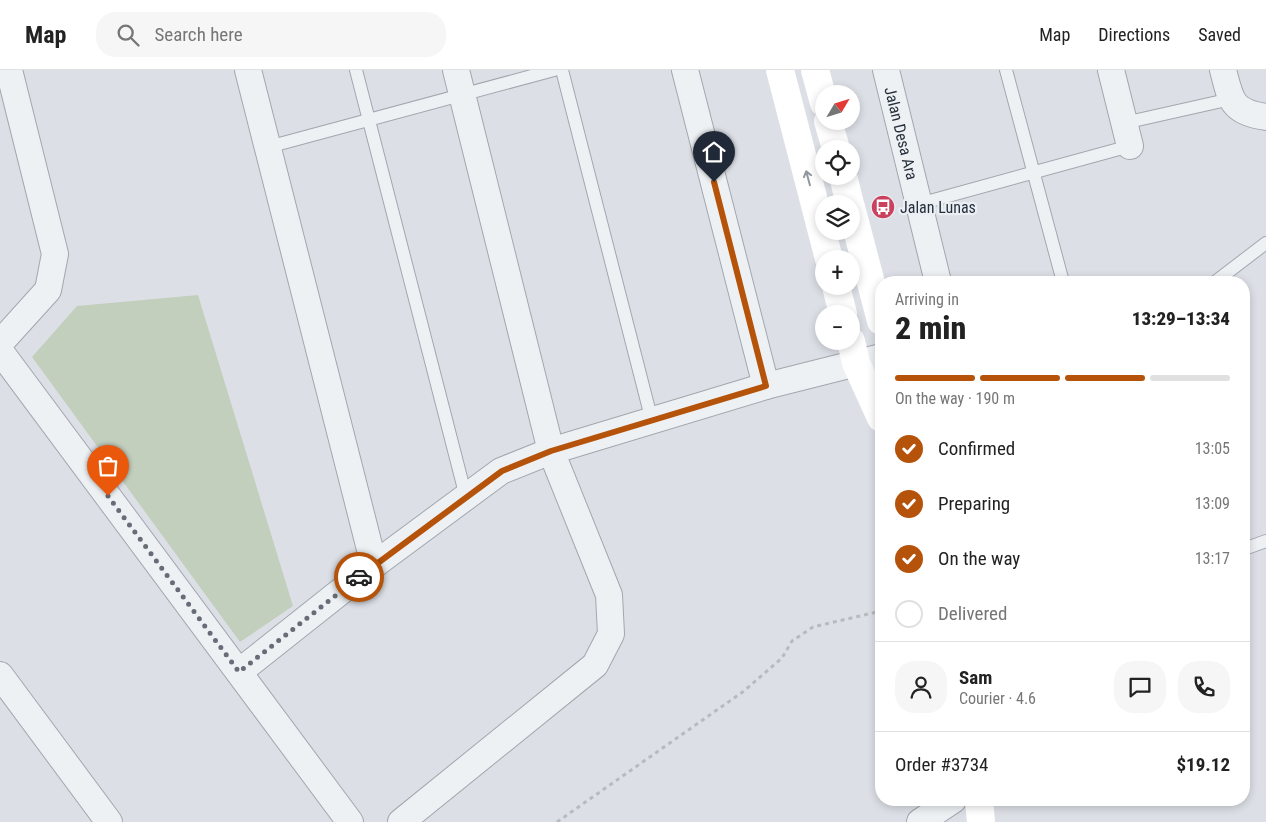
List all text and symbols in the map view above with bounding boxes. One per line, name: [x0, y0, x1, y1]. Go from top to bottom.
search box: [96, 12, 446, 57]
text: Map: [25, 21, 66, 49]
icon: search: [114, 21, 142, 49]
text: Search here: [154, 23, 243, 46]
text: Map: [1039, 24, 1070, 45]
text: Directions: [1098, 24, 1170, 45]
text: Saved: [1198, 24, 1241, 45]
north arrow: [815, 85, 860, 130]
map controls: [815, 85, 860, 350]
street label: Jalan Desa Ara: [881, 85, 922, 181]
pin: [693, 131, 735, 182]
icon: home: [700, 138, 728, 166]
button: locate: [815, 140, 860, 185]
one-way arrow: [803, 170, 812, 186]
bus stop icon: Jalan Lunas: [870, 194, 896, 220]
button: layers: [815, 195, 860, 240]
place label: Jalan Lunas: [900, 198, 976, 217]
button: +: [815, 250, 860, 295]
text: Arriving in: [895, 290, 959, 309]
button: −: [815, 305, 860, 350]
text: 13:29–13:34: [1132, 307, 1230, 330]
text: 2 min: [895, 309, 966, 347]
text: On the way · 190 m: [895, 389, 1015, 408]
icon: check: [895, 435, 923, 463]
text: Confirmed: [938, 437, 1015, 460]
text: 13:05: [1195, 439, 1230, 458]
pin: [87, 445, 129, 496]
icon: bag: [94, 452, 122, 480]
icon: check: [895, 490, 923, 518]
text: Preparing: [938, 492, 1010, 515]
text: 13:09: [1195, 494, 1230, 513]
icon: check: [895, 545, 923, 573]
text: On the way: [938, 547, 1020, 570]
text: 13:17: [1195, 549, 1230, 568]
courier: [334, 552, 384, 602]
icon: car: [345, 563, 373, 591]
text: Delivered: [938, 602, 1007, 625]
button: person: [895, 661, 947, 713]
button: chat: [1114, 661, 1166, 713]
button: phone: [1178, 661, 1230, 713]
text: Sam: [959, 666, 992, 689]
text: Courier · 4.6: [959, 689, 1036, 708]
text: Order #3734: [895, 753, 988, 776]
text: $19.12: [1176, 753, 1230, 776]

